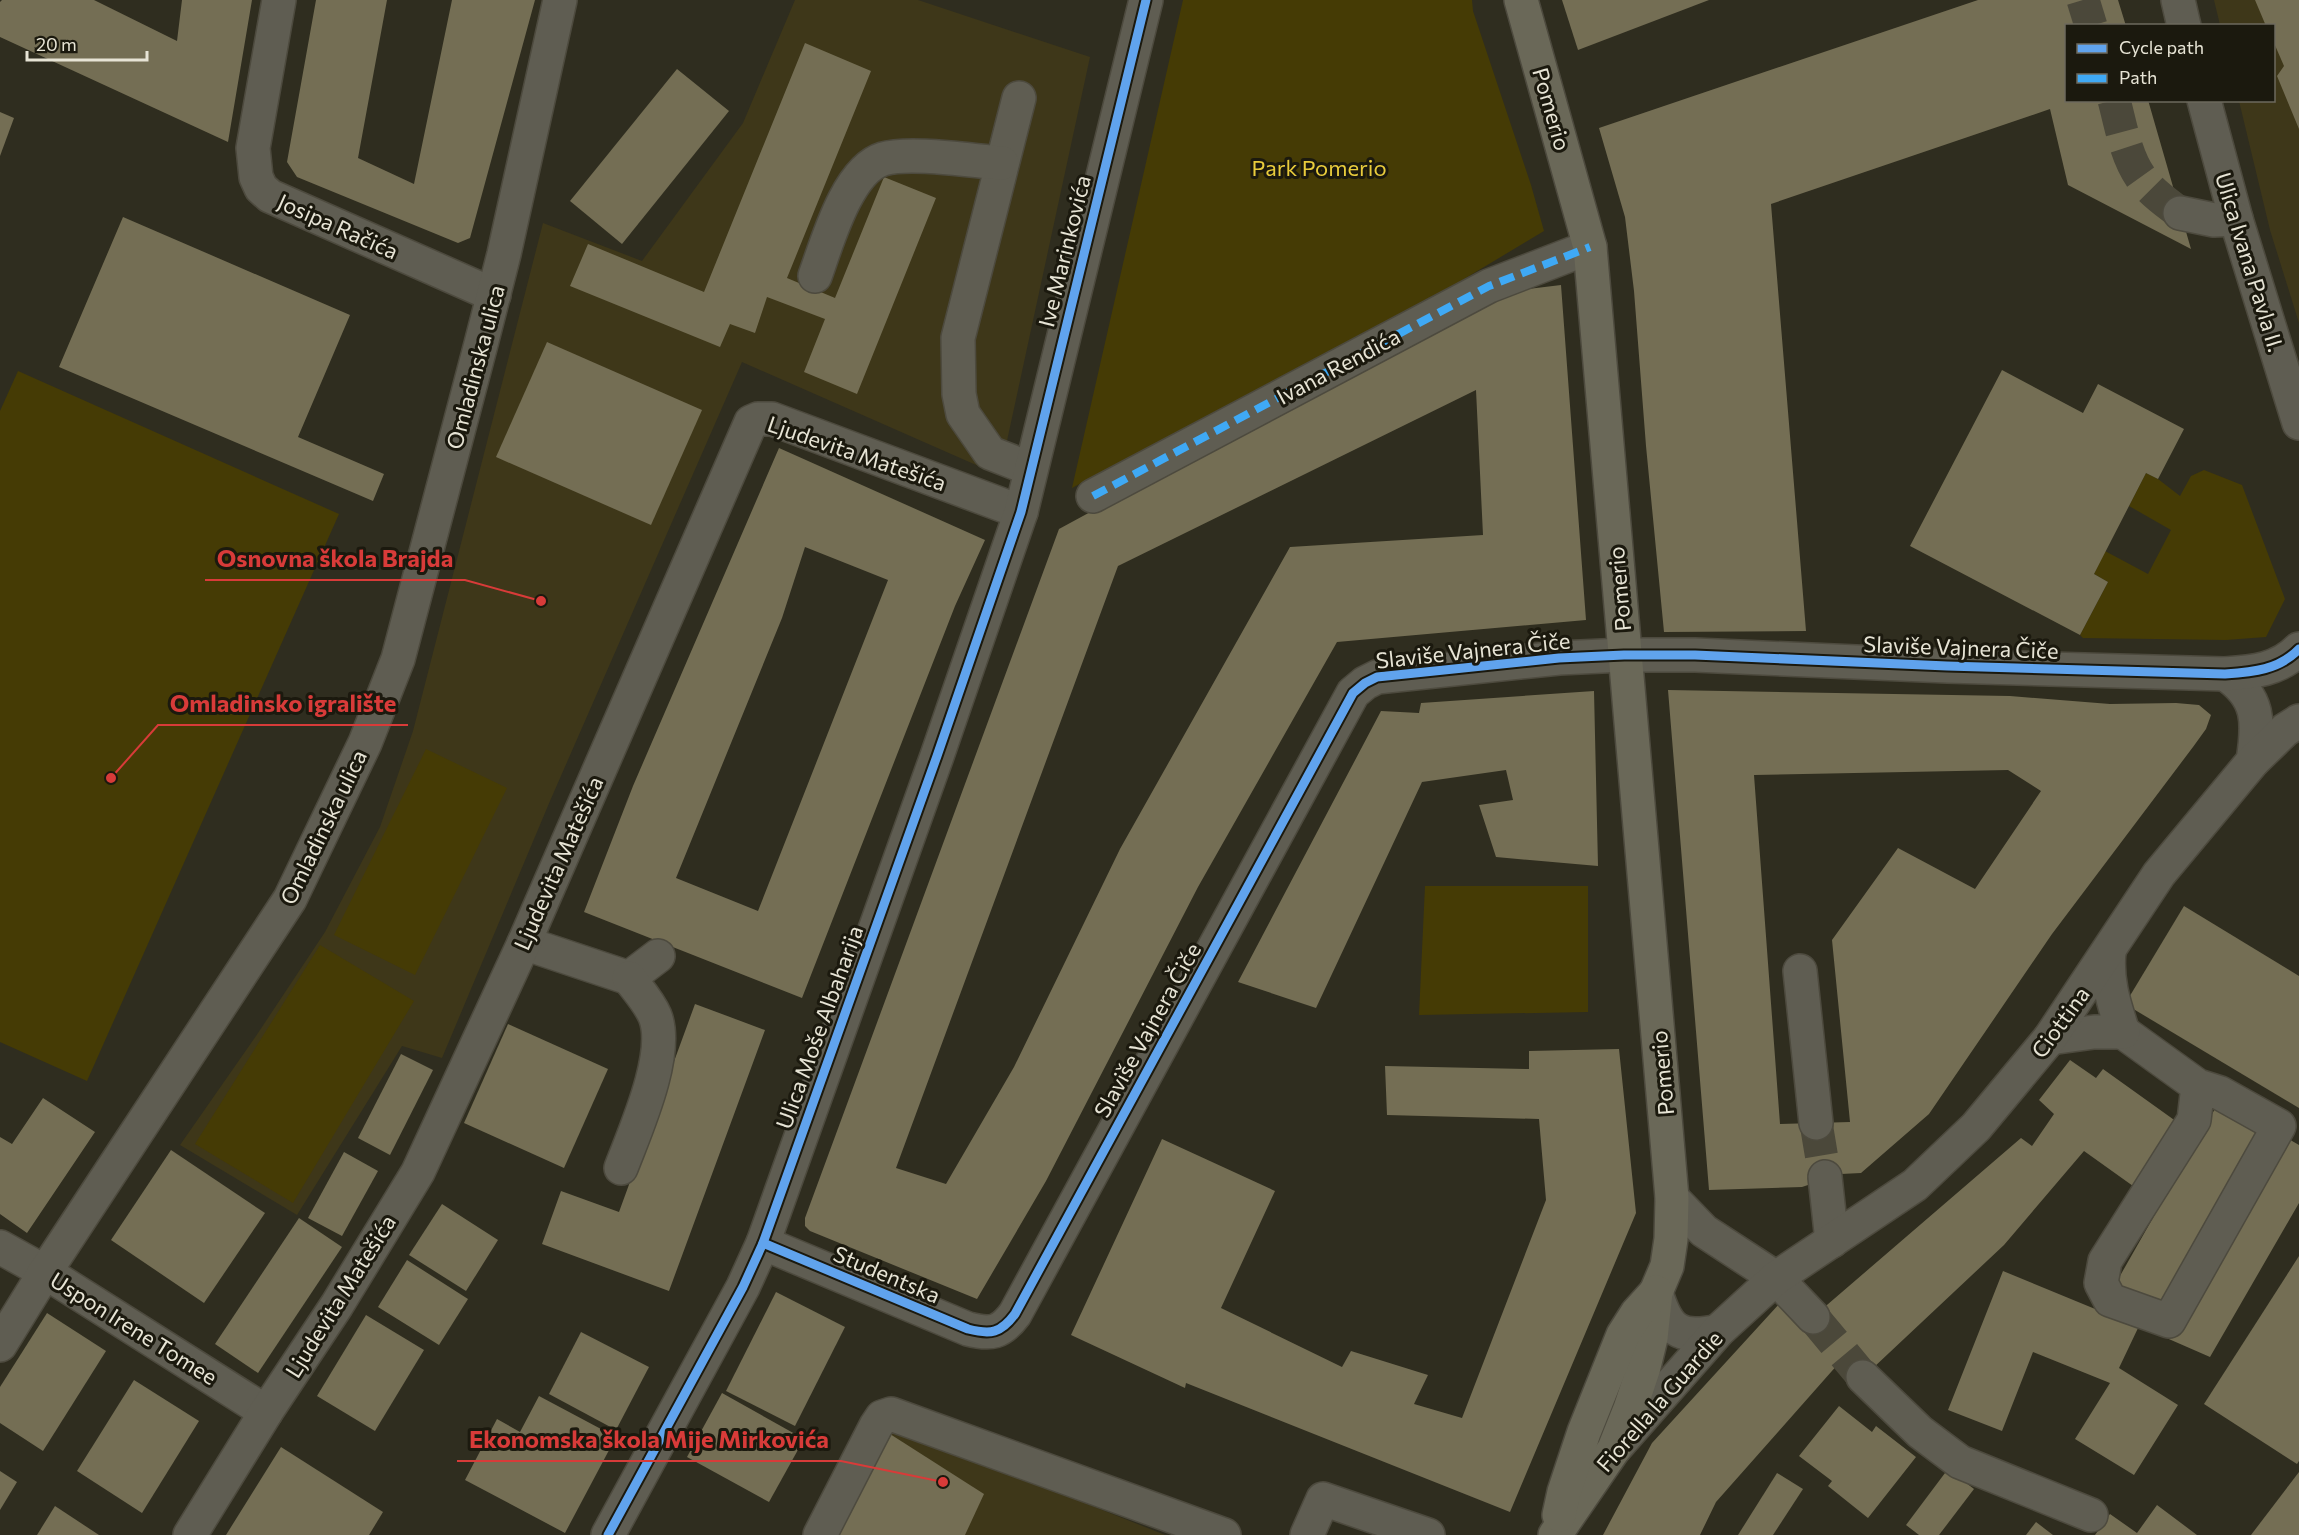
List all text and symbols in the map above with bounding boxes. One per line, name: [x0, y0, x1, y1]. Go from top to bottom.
scale bar: [27, 24, 147, 62]
legend: [2065, 24, 2275, 102]
text: 20 m: [36, 33, 77, 55]
text: Cycle path: [2119, 36, 2204, 58]
street label: Pomerio: [1527, 64, 1577, 154]
text: Path: [2119, 66, 2157, 88]
park label: Park Pomerio: [1251, 154, 1387, 181]
street label: Ulica Ivana Pavla II.: [2210, 169, 2290, 355]
street label: Ive Marinkovića: [1032, 172, 1096, 330]
street label: Josipa Račića: [274, 187, 402, 265]
street label: Omladinska ulica: [440, 282, 510, 452]
street label: Ivana Rendića: [1272, 322, 1404, 410]
street label: Ljudevita Matešića: [764, 410, 950, 496]
callout: Osnovna škola Brajda: [205, 538, 465, 580]
text: Osnovna škola Brajda: [217, 543, 453, 572]
street label: Pomerio: [1602, 546, 1636, 632]
street label: Slaviše Vajnera Čiče: [1374, 626, 1572, 674]
street label: Slaviše Vajnera Čiče: [1863, 630, 2059, 664]
callout: Omladinsko igralište: [158, 683, 408, 725]
text: Omladinsko igralište: [170, 688, 396, 717]
street label: Omladinska ulica: [274, 745, 372, 909]
street label: Ljudevita Matešića: [508, 772, 608, 954]
street label: Ulica Moše Albaharija: [770, 922, 868, 1132]
street label: Slaviše Vajnera Čiče: [1088, 938, 1206, 1122]
street label: Ciottina: [2025, 981, 2095, 1063]
street label: Pomerio: [1645, 1030, 1679, 1116]
street label: Ljudevita Matešića: [279, 1210, 401, 1382]
street label: Studentska: [830, 1239, 944, 1309]
street label: Uspon Irene Tomee: [46, 1266, 222, 1390]
street label: Fiorella la Guardie: [1590, 1325, 1728, 1477]
callout: Ekonomska škola Mije Mirkovića: [457, 1419, 841, 1461]
text: Ekonomska škola Mije Mirkovića: [469, 1424, 829, 1453]

